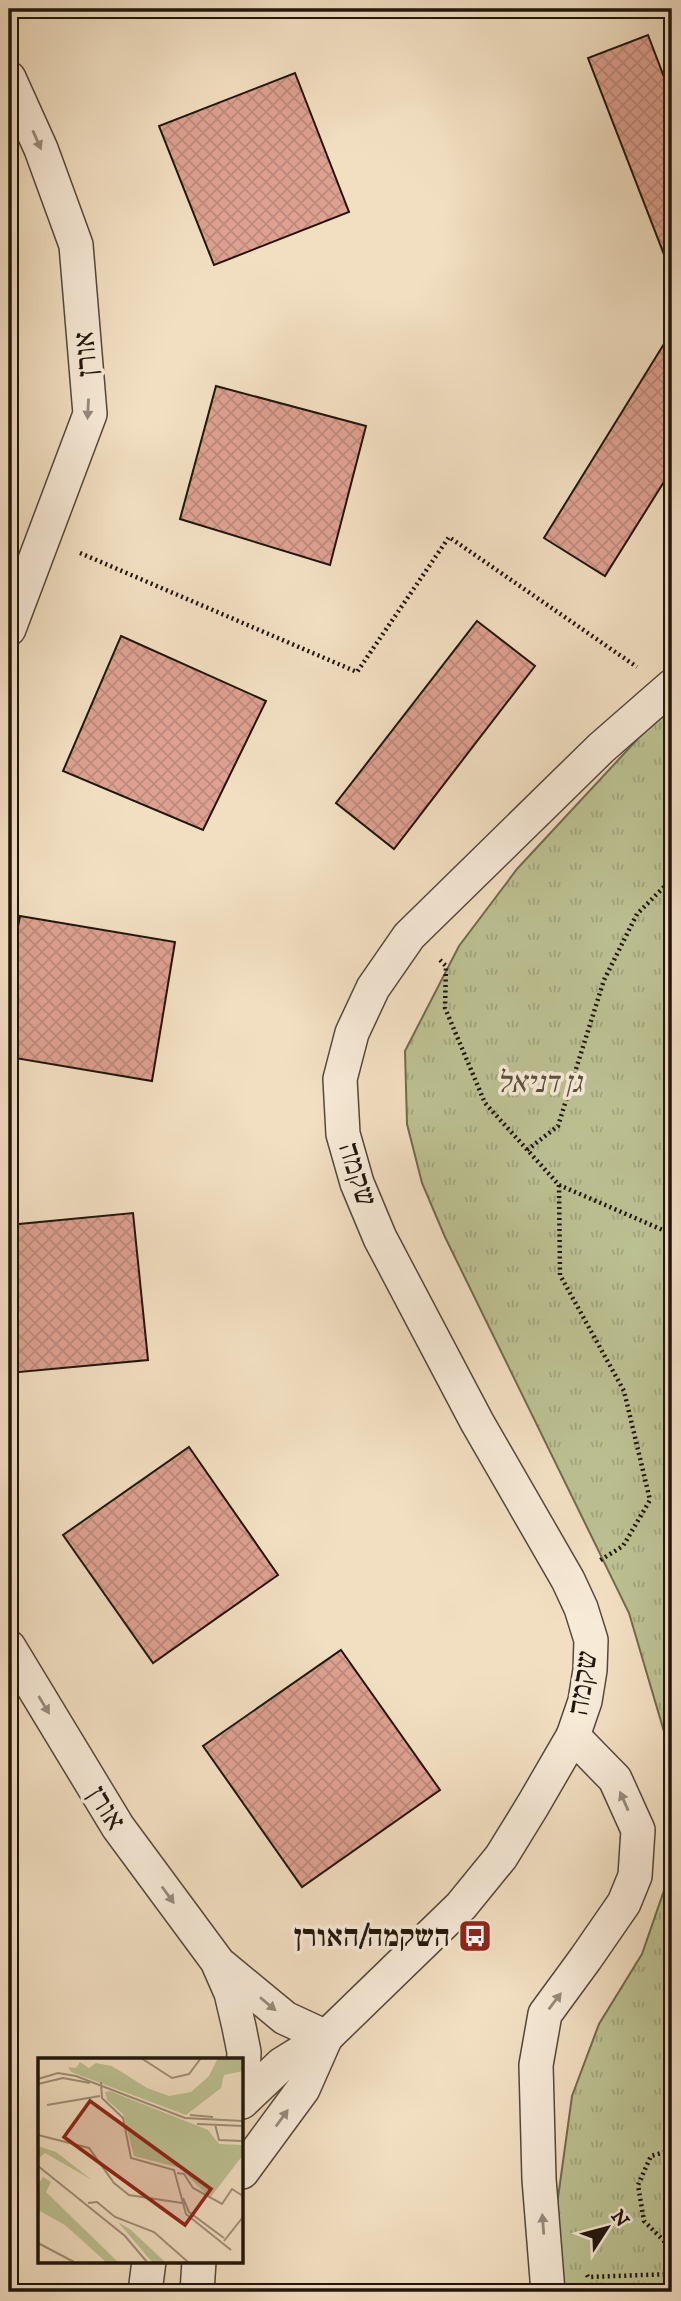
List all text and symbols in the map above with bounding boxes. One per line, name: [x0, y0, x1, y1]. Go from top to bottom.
one-way arrow: [32, 130, 43, 151]
street label: אורן: [66, 330, 107, 378]
one-way arrow: [82, 398, 93, 420]
park label: גן דניאל: [496, 1065, 584, 1102]
street label: שקמה: [329, 1138, 384, 1211]
street label: שקמה: [560, 1648, 607, 1718]
one-way arrow: [38, 1695, 50, 1714]
street label: אורן: [78, 1780, 133, 1838]
one-way arrow: [618, 1791, 630, 1811]
one-way arrow: [161, 1886, 175, 1904]
bus stop icon: השקמה/האורן: [456, 1917, 494, 1955]
place label: השקמה/האורן: [294, 1919, 450, 1956]
one-way arrow: [547, 1992, 561, 2010]
one-way arrow: [259, 1996, 277, 2012]
inset map: [38, 2058, 243, 2262]
one-way arrow: [275, 2109, 290, 2127]
north arrow: [572, 2192, 642, 2262]
text: N: [606, 2206, 634, 2232]
one-way arrow: [537, 2213, 548, 2235]

